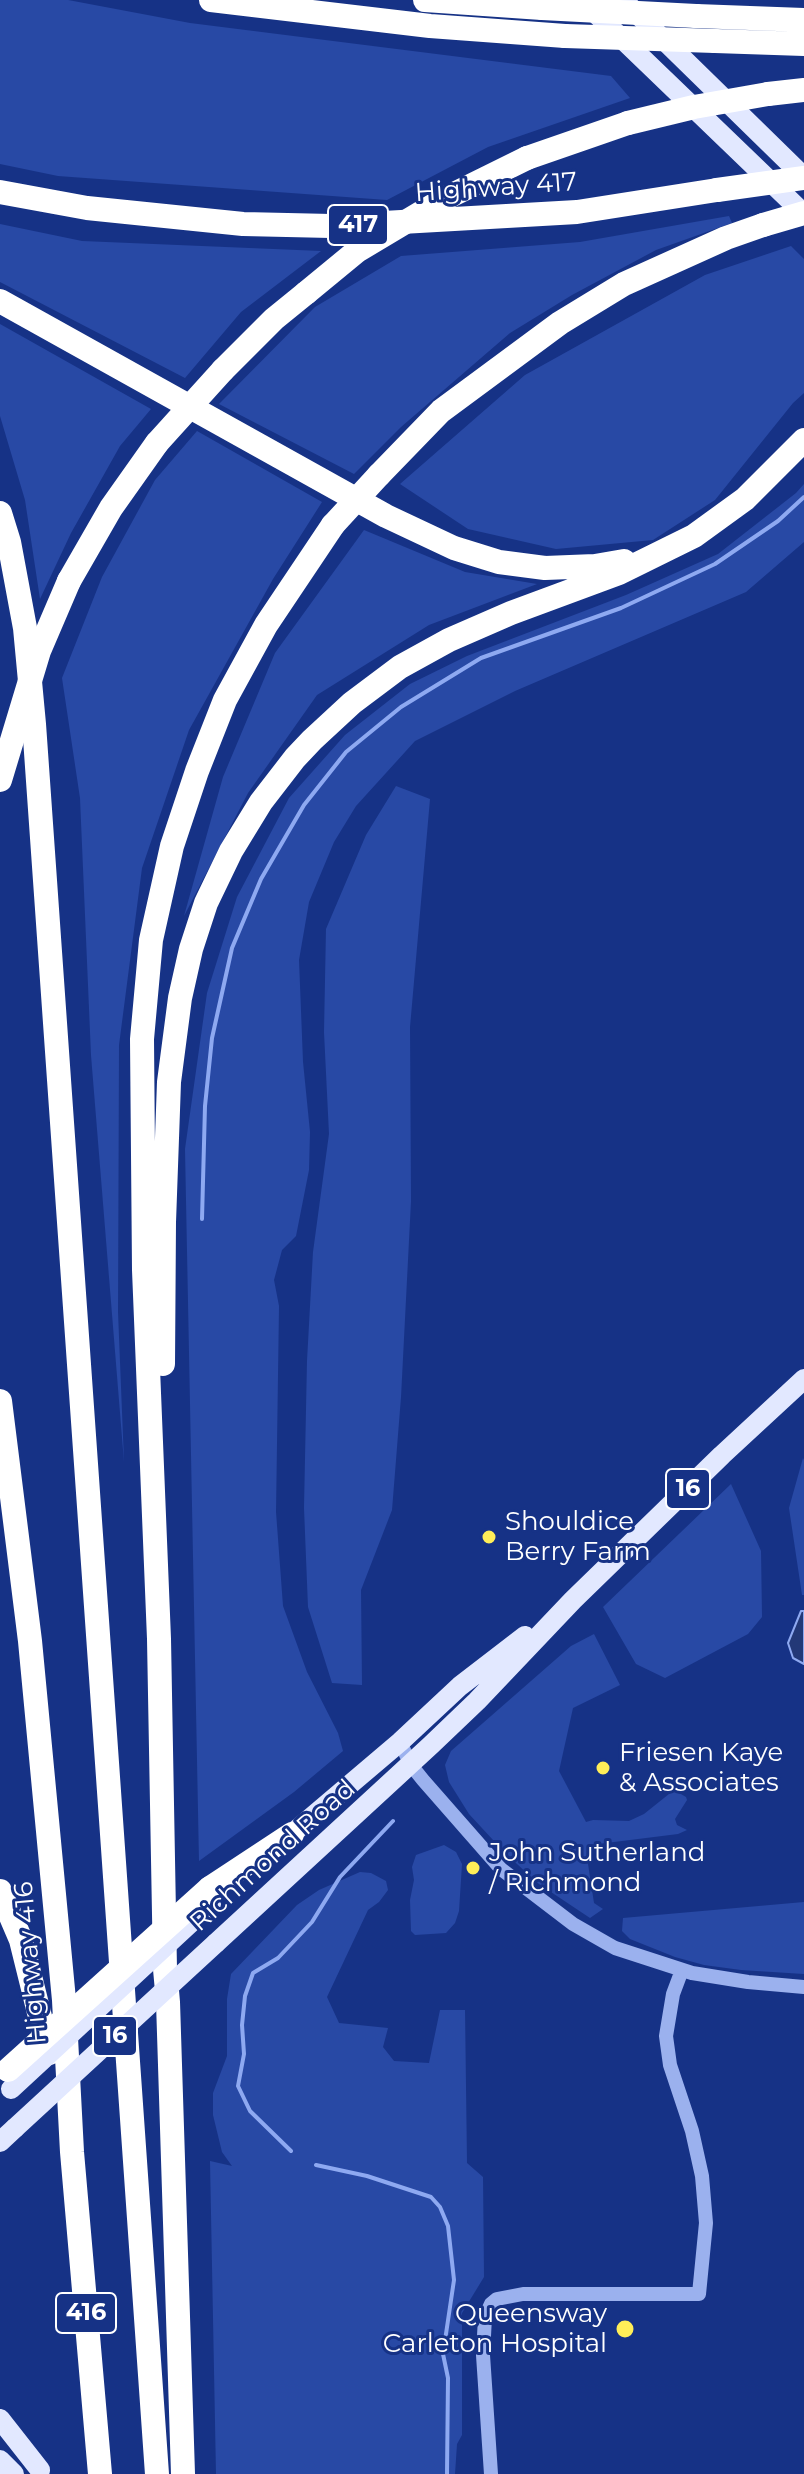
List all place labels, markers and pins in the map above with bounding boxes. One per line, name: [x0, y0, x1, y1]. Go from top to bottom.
place label: Shouldice Berry Farm: [505, 1506, 651, 1568]
marker: Shouldice Berry Farm: [480, 1528, 498, 1546]
place label: Friesen Kaye & Associates: [619, 1737, 783, 1798]
marker: Friesen Kaye & Associates: [594, 1759, 612, 1777]
place label: John Sutherland / Richmond: [489, 1837, 705, 1898]
marker: John Sutherland / Richmond: [464, 1859, 482, 1877]
place label: Queensway Carleton Hospital: [383, 2298, 607, 2360]
marker: Queensway Carleton Hospital: [614, 2318, 636, 2340]

